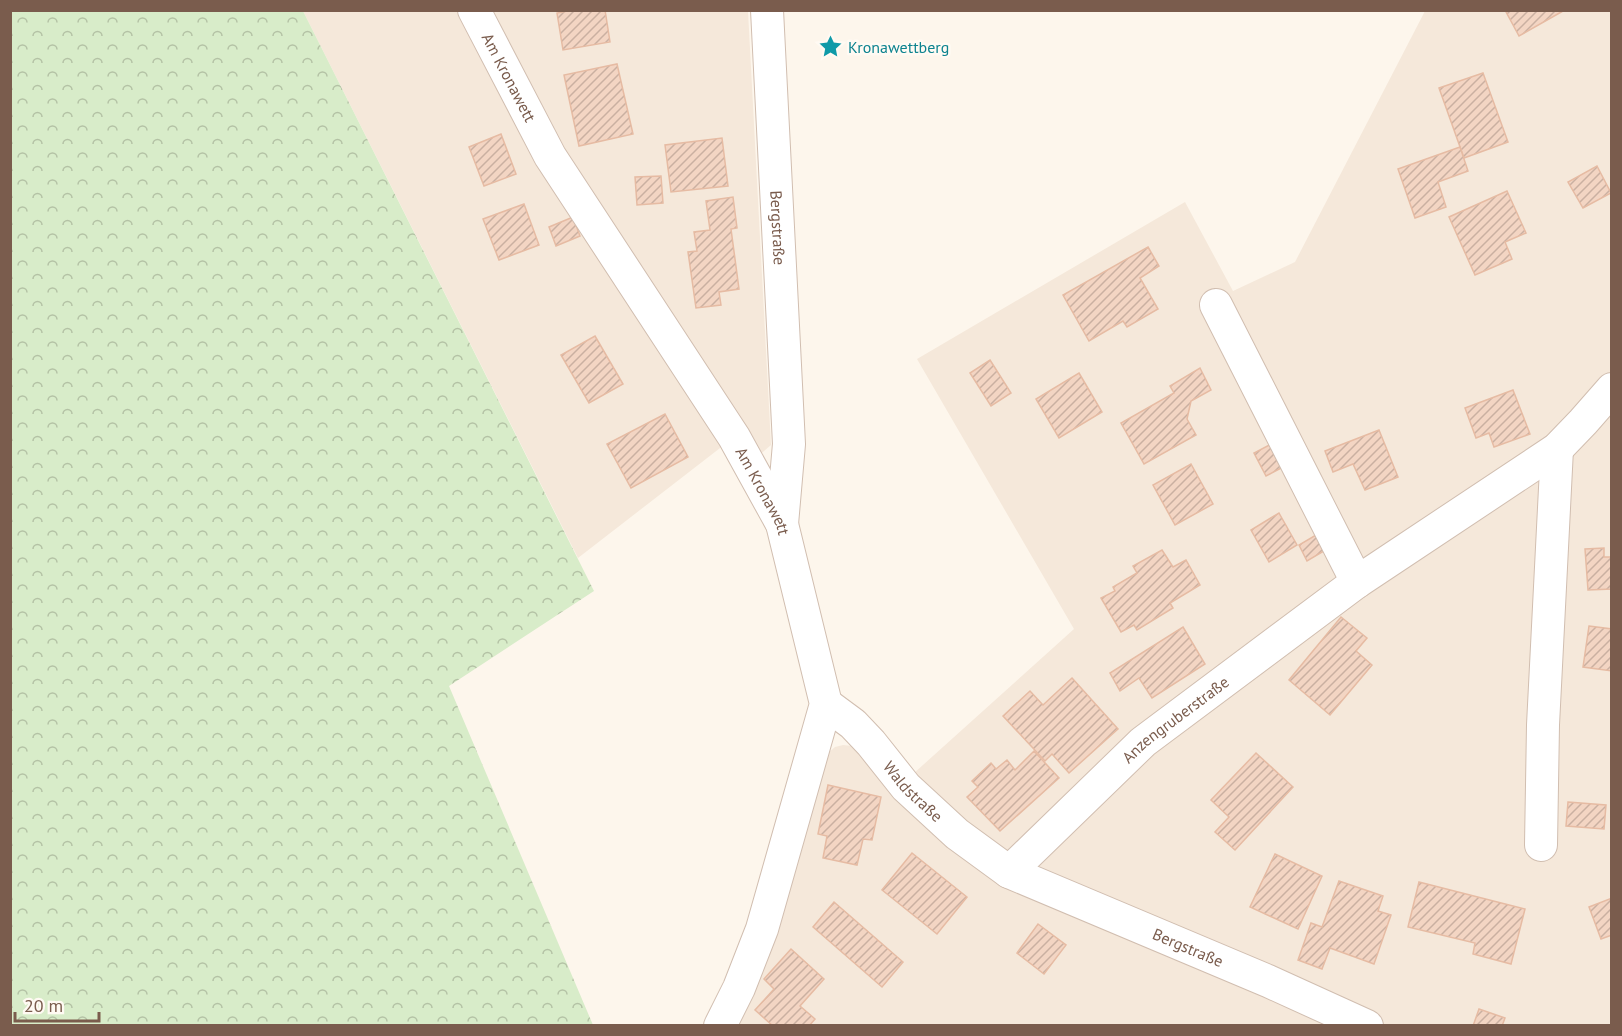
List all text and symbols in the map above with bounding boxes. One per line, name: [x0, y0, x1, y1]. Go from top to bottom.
street label: Am Kronawett: [478, 30, 541, 126]
place icon: Kronawettberg: [817, 34, 843, 60]
place label: Kronawettberg: [848, 37, 949, 57]
street label: Bergstraße: [766, 190, 790, 266]
street label: Am Kronawett: [731, 443, 794, 537]
street label: Anzengruberstraße: [1118, 672, 1233, 767]
street label: Waldstraße: [879, 757, 947, 826]
street label: Bergstraße: [1150, 924, 1226, 971]
scale bar: [15, 985, 99, 1023]
text: 20 m: [24, 994, 63, 1017]

